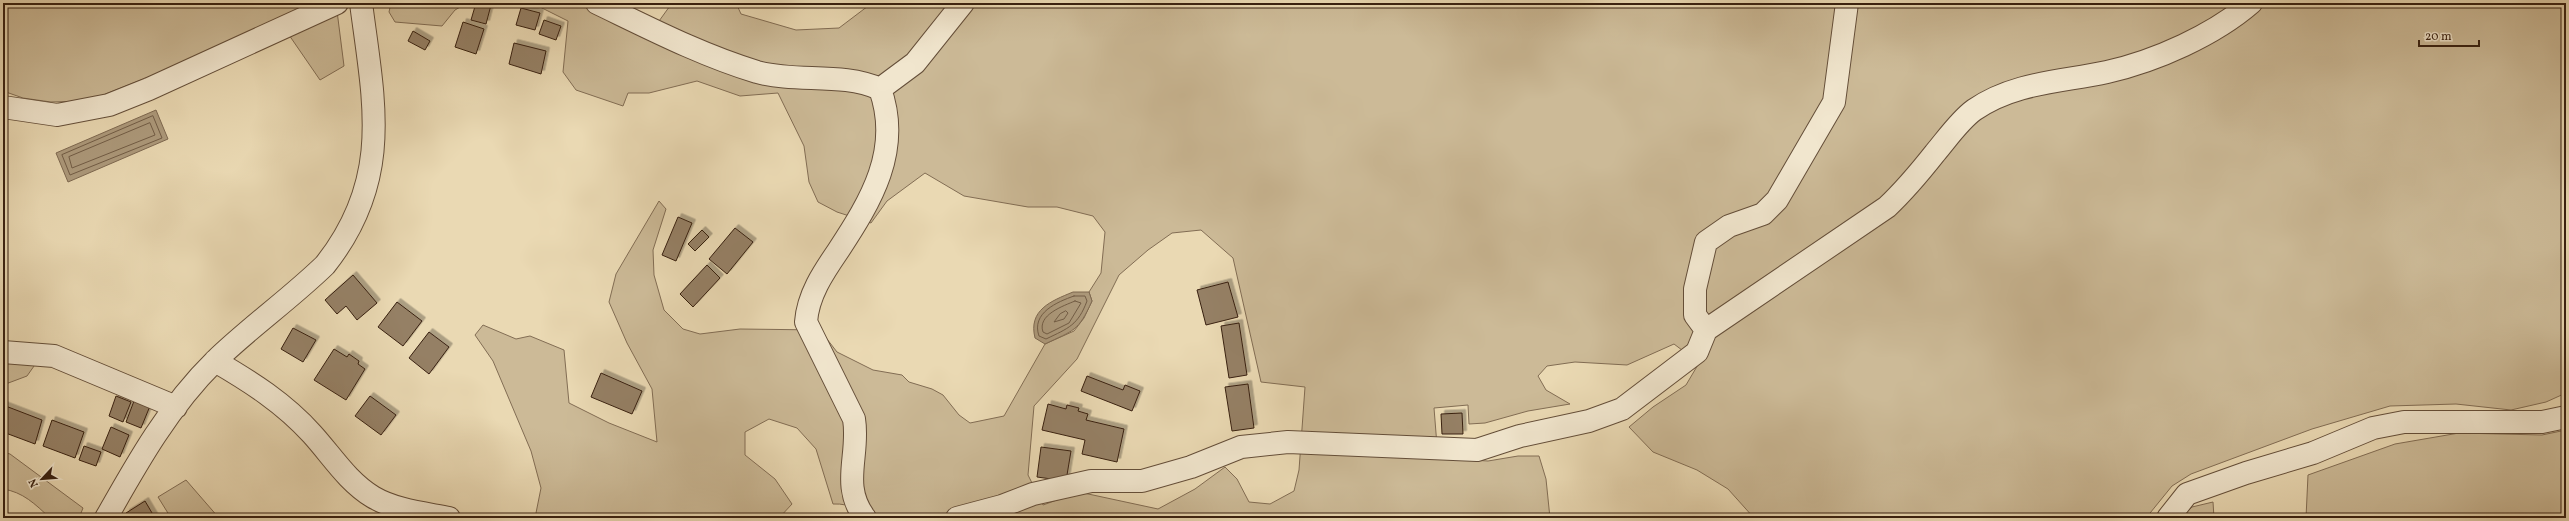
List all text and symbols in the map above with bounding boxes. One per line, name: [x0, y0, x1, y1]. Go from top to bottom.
scale bar: [2419, 22, 2479, 48]
text: 20 m: [2425, 29, 2452, 45]
north arrow: [22, 459, 62, 499]
text: N: [26, 476, 43, 490]

